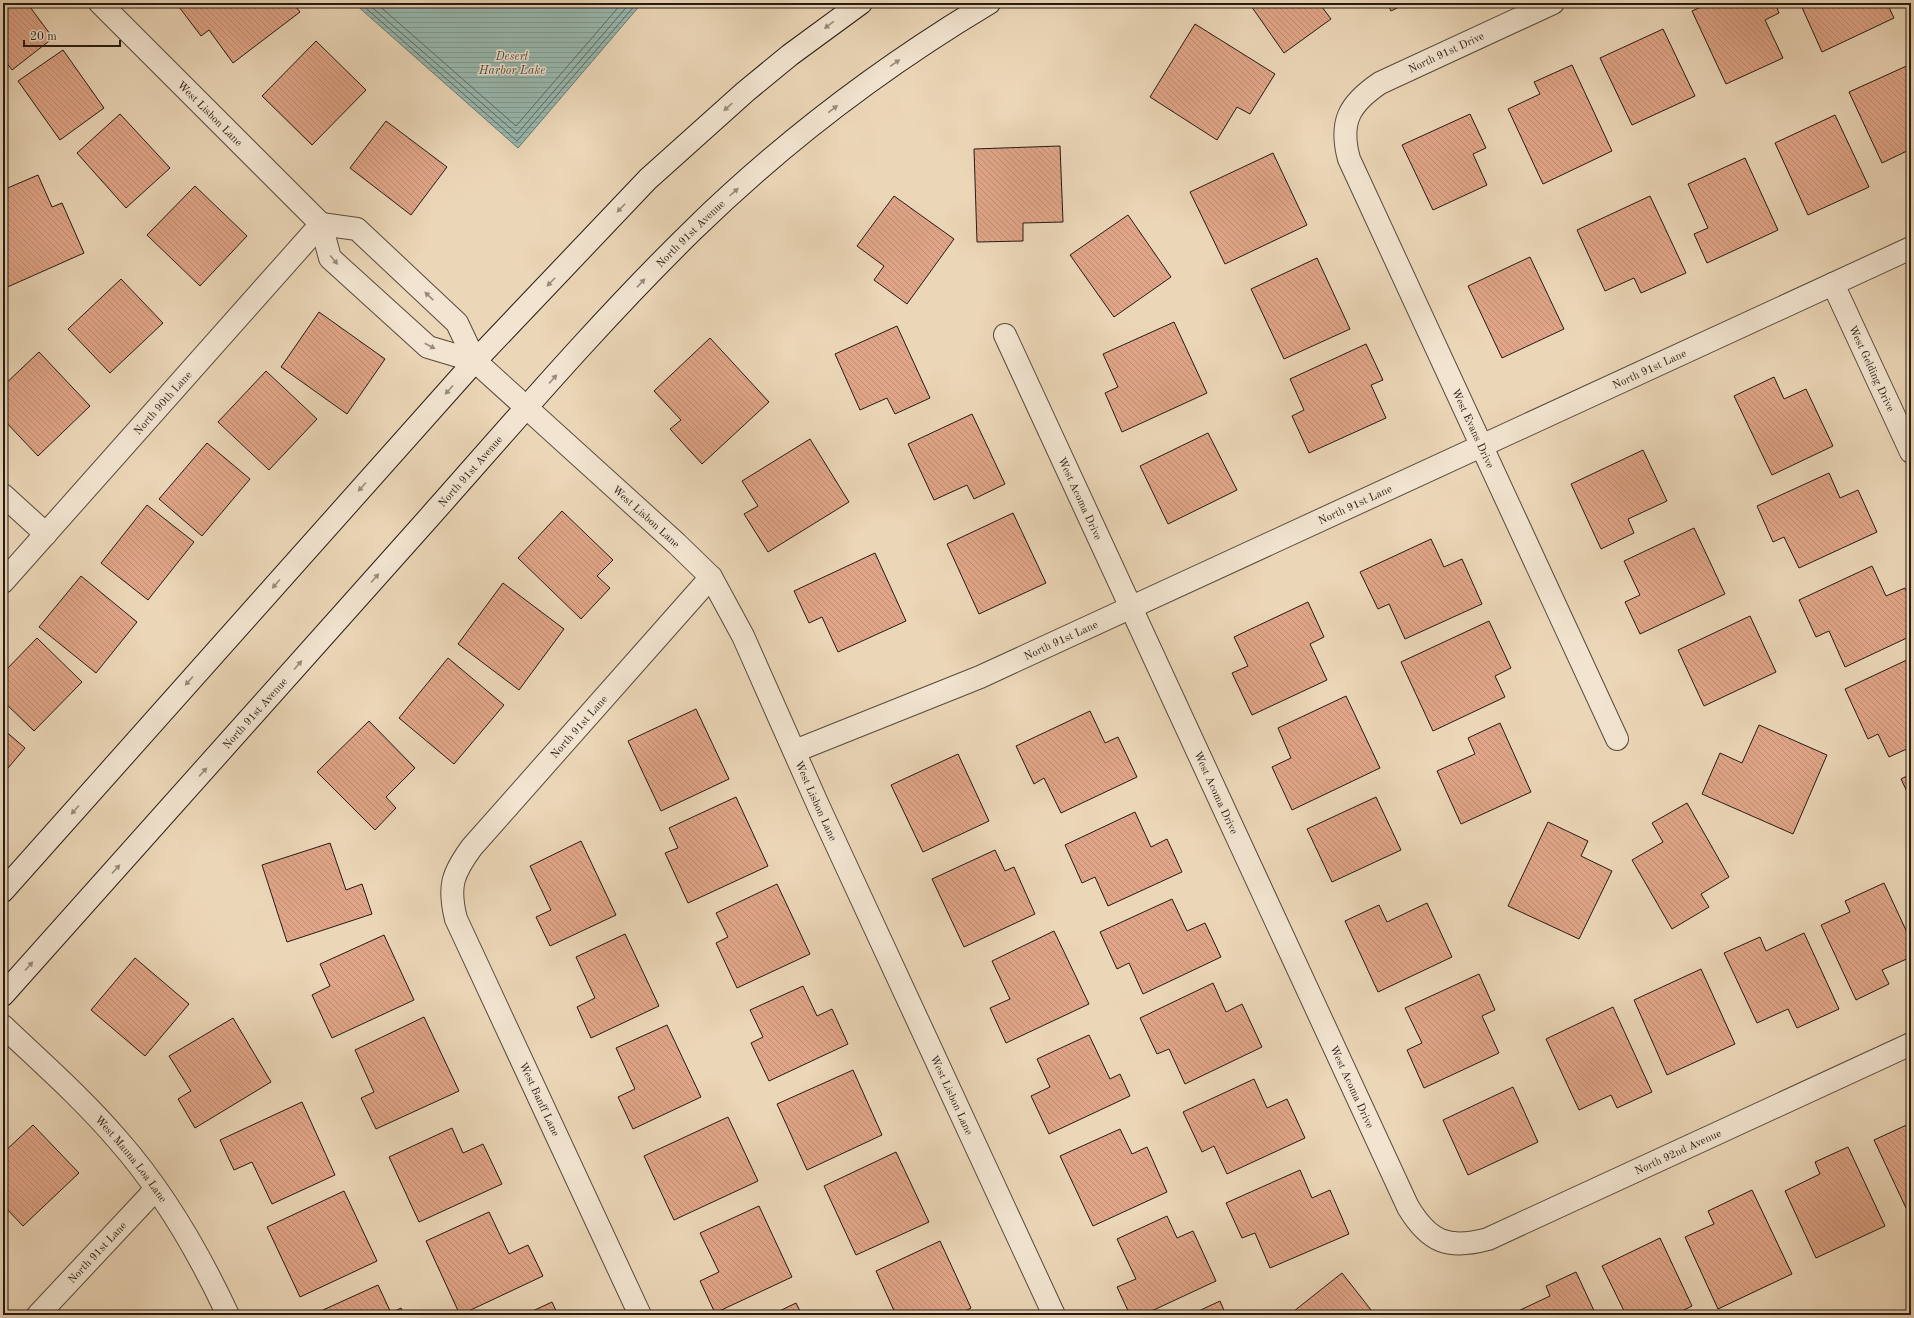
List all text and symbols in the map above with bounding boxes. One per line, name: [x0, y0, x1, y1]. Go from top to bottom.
one-way arrow: [824, 21, 835, 30]
scale bar: [24, 22, 120, 48]
text: 20 m: [30, 31, 57, 43]
street label: North 91st Drive: [1407, 31, 1486, 76]
water label: Desert Harbor Lake: [478, 51, 545, 77]
one-way arrow: [890, 59, 901, 67]
street label: West Lisbon Lane: [175, 80, 244, 149]
one-way arrow: [723, 102, 733, 112]
one-way arrow: [828, 104, 839, 113]
one-way arrow: [729, 188, 739, 197]
street label: North 91st Avenue: [655, 199, 728, 270]
one-way arrow: [617, 203, 626, 213]
one-way arrow: [330, 255, 338, 265]
one-way arrow: [546, 277, 556, 287]
one-way arrow: [636, 278, 646, 288]
one-way arrow: [424, 292, 434, 301]
street label: West Gelding Drive: [1846, 324, 1896, 414]
one-way arrow: [424, 343, 436, 350]
street label: North 91st Lane: [1611, 348, 1688, 392]
street label: North 90th Lane: [133, 370, 194, 437]
one-way arrow: [548, 374, 557, 384]
one-way arrow: [445, 386, 454, 395]
street label: West Evans Drive: [1449, 387, 1495, 470]
street label: North 91st Avenue: [437, 434, 505, 510]
street label: West Acoma Drive: [1055, 456, 1103, 542]
one-way arrow: [358, 482, 367, 492]
street label: West Lisbon Lane: [610, 484, 681, 551]
street label: North 91st Lane: [1317, 484, 1394, 527]
one-way arrow: [371, 573, 380, 583]
one-way arrow: [271, 579, 281, 589]
street label: North 91st Lane: [1023, 620, 1100, 663]
one-way arrow: [294, 659, 303, 670]
one-way arrow: [185, 676, 194, 686]
street label: North 91st Avenue: [221, 676, 290, 752]
street label: North 91st Lane: [549, 694, 610, 761]
street label: West Acoma Drive: [1191, 750, 1239, 836]
street label: West Lisbon Lane: [792, 760, 838, 843]
one-way arrow: [198, 767, 207, 777]
one-way arrow: [70, 805, 80, 815]
one-way arrow: [111, 864, 120, 874]
one-way arrow: [24, 961, 33, 970]
street label: West Acoma Drive: [1327, 1044, 1375, 1130]
street label: West Lisbon Lane: [928, 1054, 974, 1137]
street label: West Banff Lane: [517, 1061, 561, 1138]
street label: West Mauna Loa Lane: [92, 1114, 168, 1205]
street label: North 92nd Avenue: [1633, 1128, 1723, 1178]
street label: North 91st Lane: [67, 1220, 129, 1286]

